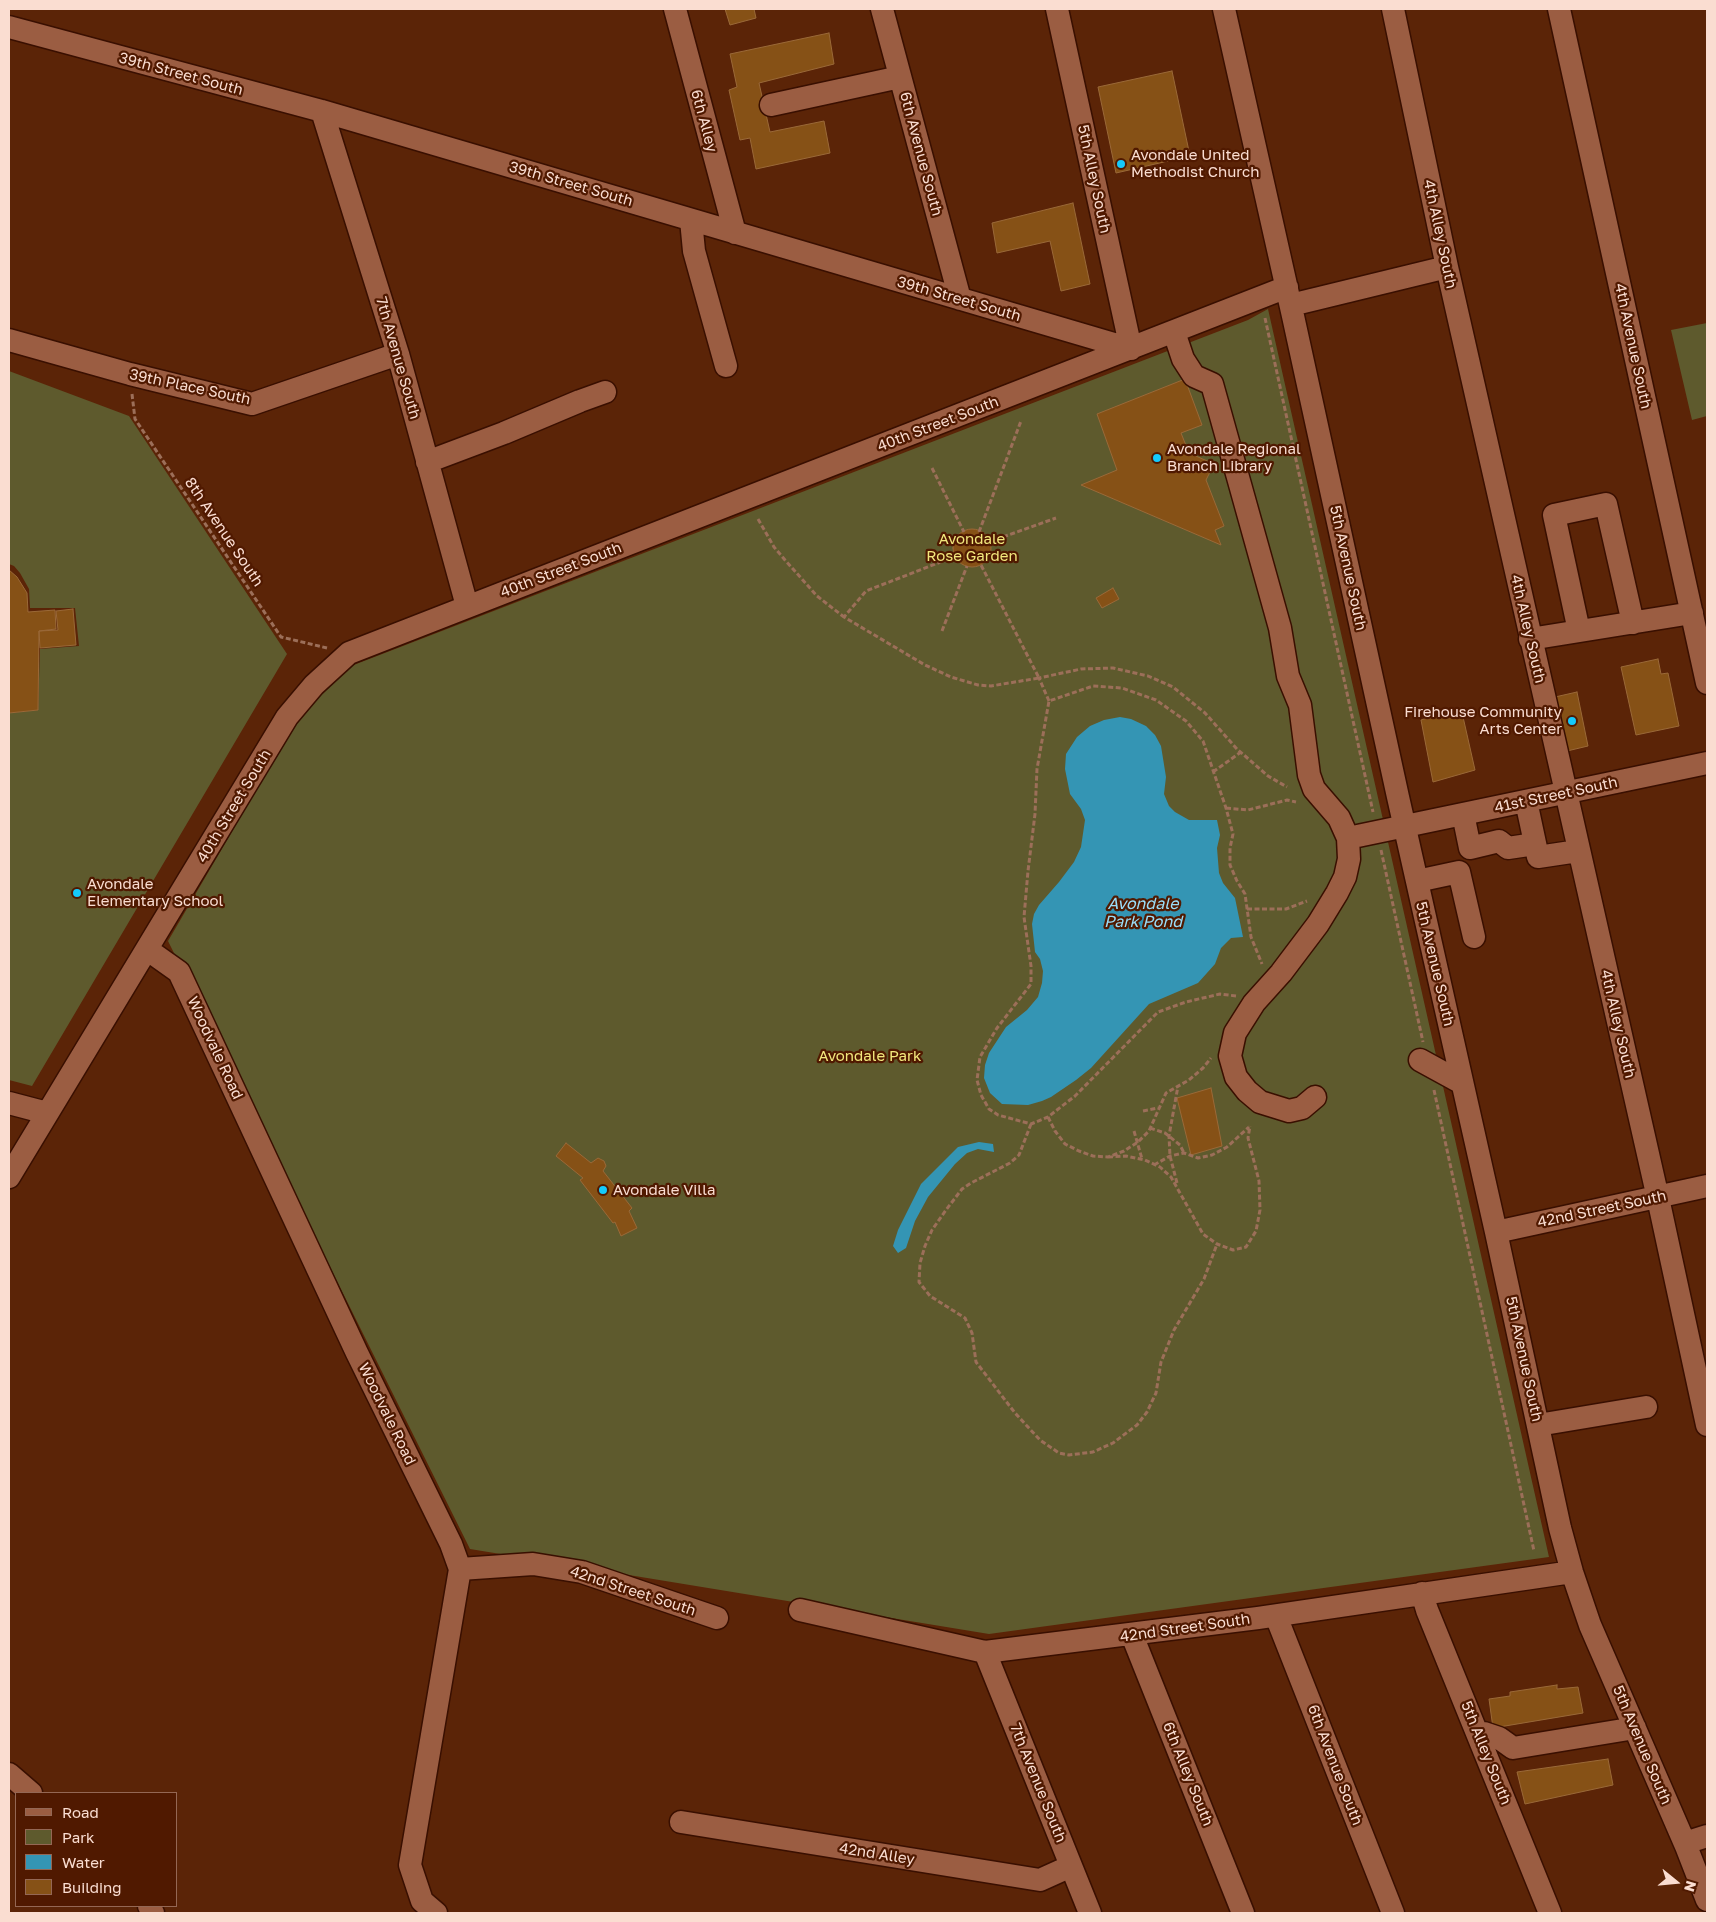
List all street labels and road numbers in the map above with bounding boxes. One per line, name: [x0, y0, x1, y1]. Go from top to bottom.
street label: 39th Street South: [117, 49, 245, 99]
street label: 6th Alley: [687, 88, 721, 154]
street label: 6th Avenue South: [896, 90, 946, 218]
street label: 5th Alley South: [1074, 123, 1114, 235]
street label: 39th Street South: [507, 158, 635, 210]
street label: 4th Alley South: [1420, 178, 1460, 290]
street label: 39th Street South: [895, 273, 1023, 325]
street label: 4th Avenue South: [1611, 282, 1655, 410]
street label: 7th Avenue South: [372, 295, 424, 421]
street label: 39th Place South: [128, 365, 252, 409]
street label: 40th Street South: [875, 393, 1001, 455]
street label: 8th Avenue South: [181, 474, 267, 590]
street label: 5th Avenue South: [1326, 504, 1370, 632]
street label: 40th Street South: [498, 539, 624, 601]
street label: 4th Alley South: [1507, 573, 1549, 685]
street label: 40th Street South: [193, 746, 275, 866]
street label: 41st Street South: [1493, 773, 1619, 817]
street label: 5th Avenue South: [1412, 900, 1458, 1028]
street label: 4th Alley South: [1597, 968, 1639, 1080]
street label: Woodvale Road: [183, 994, 247, 1102]
street label: 42nd Street South: [1536, 1187, 1668, 1231]
street label: 5th Avenue South: [1502, 1295, 1546, 1423]
street label: Woodvale Road: [355, 1360, 419, 1468]
street label: 42nd Street South: [568, 1562, 698, 1620]
street label: 42nd Street South: [1119, 1610, 1251, 1646]
street label: 5th Avenue South: [1609, 1683, 1675, 1807]
street label: 5th Alley South: [1457, 1698, 1515, 1808]
street label: 6th Avenue South: [1304, 1702, 1366, 1828]
street label: 6th Alley South: [1159, 1719, 1217, 1829]
street label: 7th Avenue South: [1006, 1721, 1070, 1845]
street label: 42nd Alley: [838, 1839, 916, 1869]

